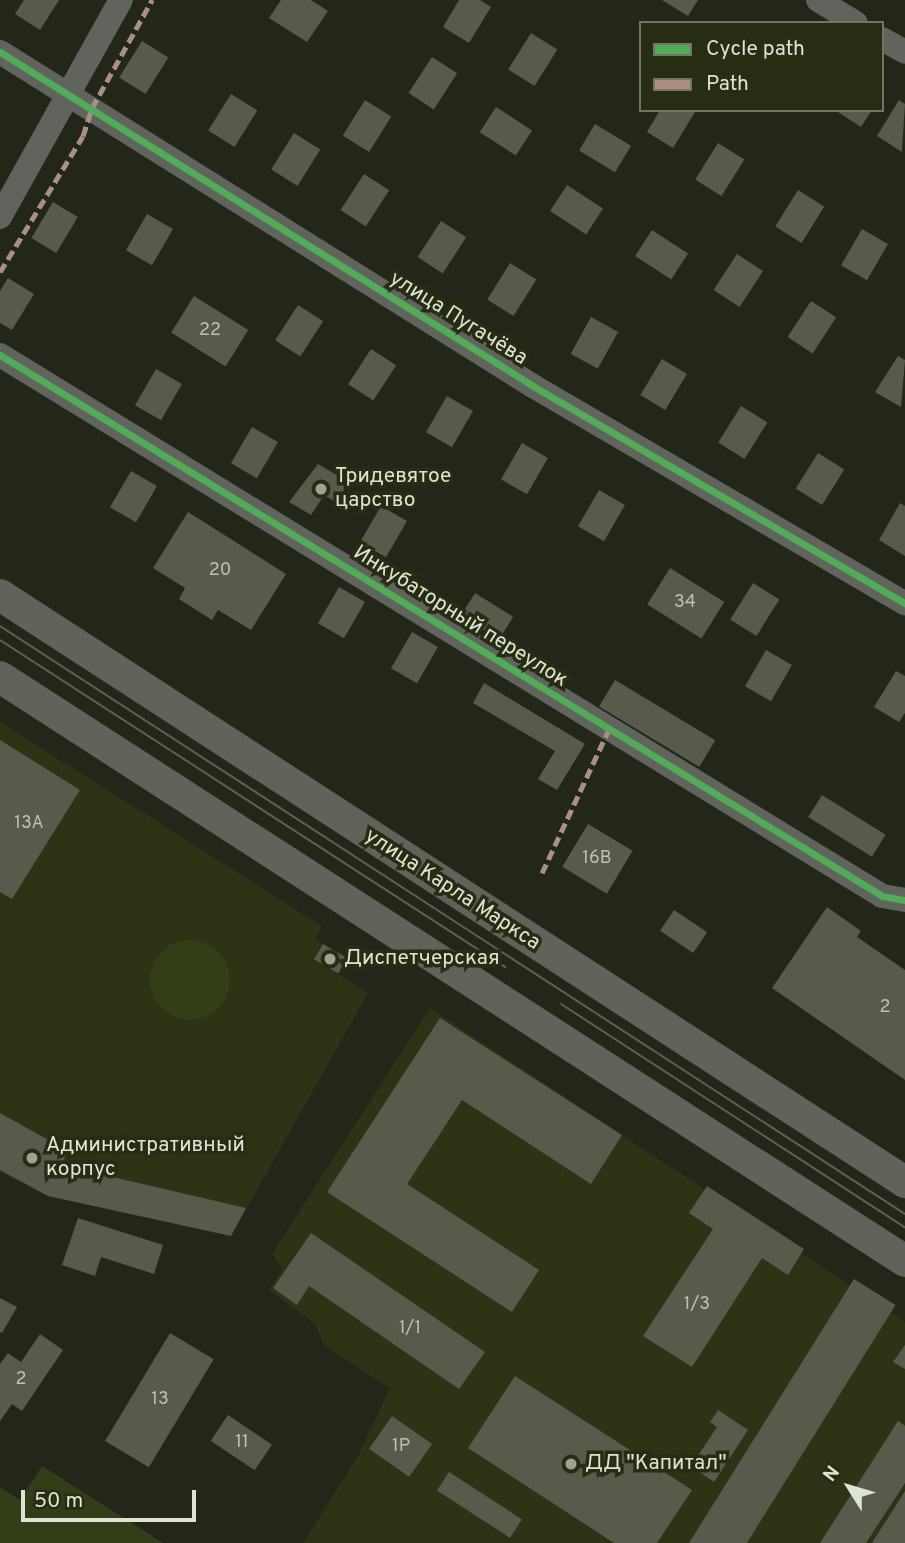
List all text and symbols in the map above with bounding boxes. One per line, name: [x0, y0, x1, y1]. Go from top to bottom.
legend: [639, 21, 884, 112]
text: Cycle path: [706, 36, 805, 63]
text: Path: [706, 71, 749, 98]
street label: улица Пугачёва: [384, 267, 532, 371]
house number: 22: [199, 320, 221, 342]
place label: Тридевятое царство: [335, 464, 451, 514]
marker: Тридевятое царство: [313, 481, 329, 497]
street label: Инкубаторный переулок: [348, 541, 572, 693]
house number: 20: [209, 560, 231, 582]
house number: 34: [674, 592, 696, 614]
house number: 13А: [14, 813, 44, 835]
street label: улица Карла Маркса: [360, 824, 544, 956]
house number: 16В: [582, 848, 612, 870]
place label: Диспетчерская: [344, 946, 500, 972]
marker: Диспетчерская: [322, 951, 338, 967]
house number: 2: [879, 997, 891, 1019]
place label: Административный корпус: [46, 1133, 245, 1183]
marker: Административный корпус: [24, 1150, 40, 1166]
house number: 1/3: [684, 1294, 710, 1316]
house number: 1/1: [399, 1318, 421, 1340]
house number: 2: [15, 1369, 27, 1391]
house number: 13: [151, 1389, 169, 1411]
house number: 11: [235, 1432, 249, 1454]
house number: 1Р: [392, 1436, 410, 1458]
place label: ДД "Капитал": [585, 1451, 727, 1477]
north arrow: [814, 1452, 884, 1522]
marker: ДД "Капитал": [563, 1456, 579, 1472]
text: N: [819, 1462, 846, 1487]
scale bar: [24, 1476, 200, 1520]
text: 50 m: [34, 1488, 83, 1515]

